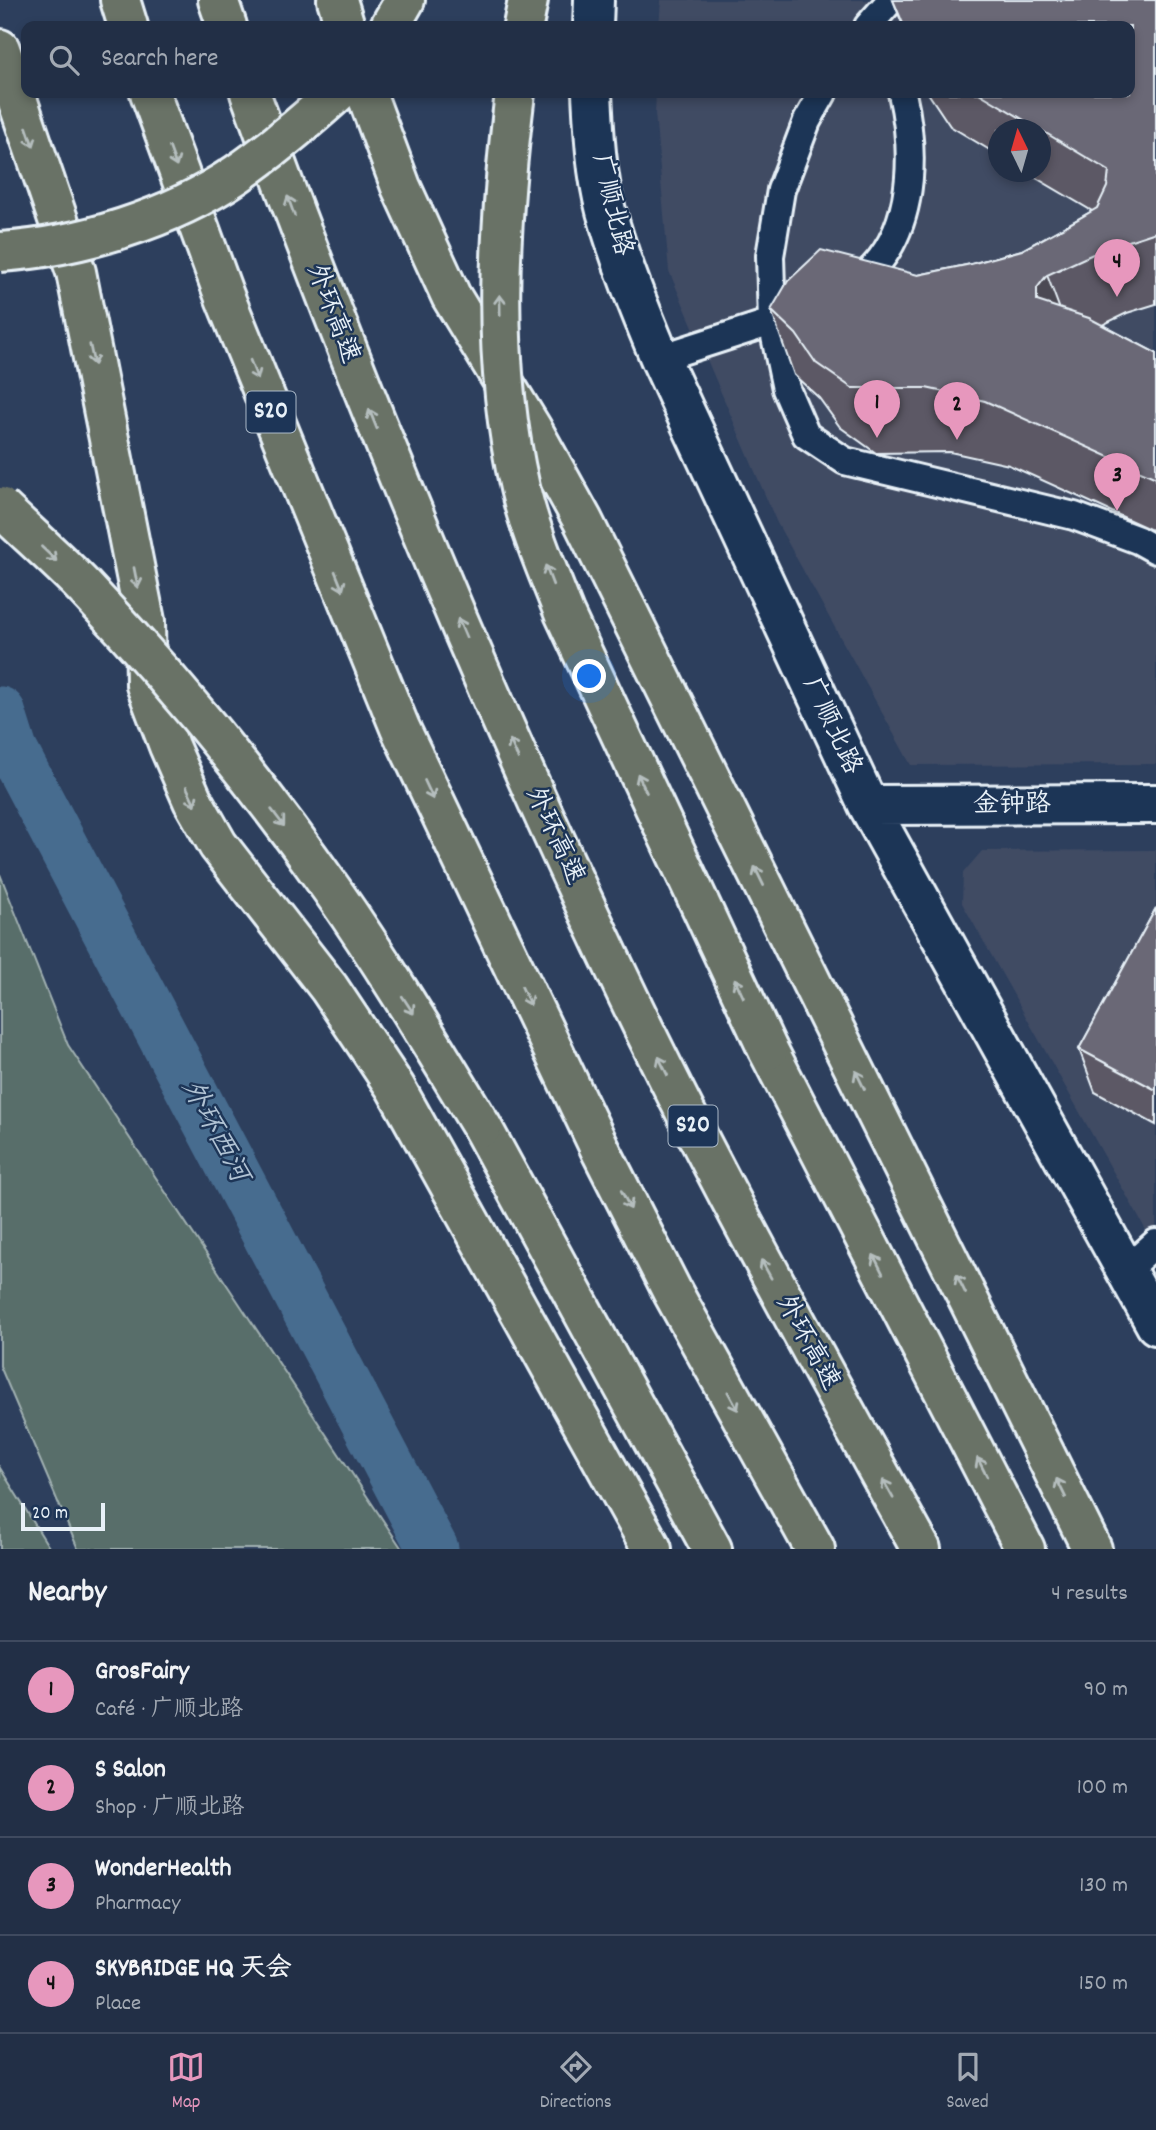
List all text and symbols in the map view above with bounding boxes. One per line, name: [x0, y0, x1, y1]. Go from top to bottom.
search box: [21, 21, 1135, 98]
icon: search: [45, 41, 83, 79]
text: Search here: [101, 41, 219, 78]
north arrow: [988, 119, 1051, 182]
one-way arrow: [25, 125, 37, 147]
one-way arrow: [168, 146, 180, 168]
street label: 广顺北路: [581, 150, 641, 260]
one-way arrow: [284, 196, 296, 218]
pin: 4: [1094, 239, 1140, 297]
street label: 外环高速: [296, 259, 368, 369]
one-way arrow: [493, 293, 507, 316]
one-way arrow: [85, 343, 99, 366]
one-way arrow: [248, 358, 261, 380]
pin: 1: [854, 380, 900, 438]
pin: 2: [934, 382, 980, 440]
road number: S20: [246, 391, 296, 432]
one-way arrow: [366, 408, 379, 430]
pin: 3: [1094, 453, 1140, 511]
one-way arrow: [40, 545, 57, 562]
one-way arrow: [542, 564, 554, 586]
one-way arrow: [130, 566, 144, 589]
one-way arrow: [334, 569, 347, 591]
one-way arrow: [454, 618, 467, 640]
your location: [572, 659, 606, 693]
street label: 广顺北路: [792, 671, 870, 781]
one-way arrow: [507, 739, 520, 760]
one-way arrow: [635, 772, 648, 794]
one-way arrow: [423, 779, 436, 800]
street label: 外环高速: [515, 781, 593, 891]
one-way arrow: [185, 785, 199, 806]
street label: 金钟路: [973, 787, 1051, 824]
one-way arrow: [270, 809, 285, 828]
one-way arrow: [751, 866, 765, 887]
one-way arrow: [732, 978, 745, 1000]
one-way arrow: [519, 985, 533, 1006]
one-way arrow: [400, 995, 415, 1014]
one-way arrow: [655, 1056, 669, 1077]
one-way arrow: [852, 1070, 866, 1091]
water label: 外环西河: [169, 1073, 259, 1194]
road number: S20: [668, 1106, 718, 1146]
one-way arrow: [620, 1189, 633, 1210]
one-way arrow: [871, 1254, 884, 1275]
one-way arrow: [759, 1259, 773, 1279]
one-way arrow: [953, 1274, 967, 1295]
street label: 外环高速: [766, 1289, 848, 1397]
one-way arrow: [727, 1390, 740, 1411]
one-way arrow: [975, 1457, 989, 1477]
one-way arrow: [1054, 1478, 1068, 1499]
one-way arrow: [881, 1480, 895, 1500]
scale bar: [21, 1500, 105, 1532]
text: 20 m: [32, 1501, 68, 1528]
text: Nearby: [28, 1573, 106, 1616]
text: 4 results: [1051, 1578, 1128, 1611]
text: GrosFairy: [95, 1654, 189, 1691]
text: 1: [48, 1674, 54, 1707]
text: 90 m: [1084, 1674, 1128, 1707]
text: Café · 广顺北路: [95, 1694, 243, 1727]
text: S Salon: [95, 1752, 166, 1789]
text: 2: [46, 1772, 56, 1805]
text: 100 m: [1077, 1772, 1128, 1805]
text: Shop · 广顺北路: [95, 1792, 244, 1825]
text: WonderHealth: [95, 1851, 231, 1888]
text: 3: [46, 1870, 56, 1903]
text: 130 m: [1079, 1870, 1128, 1903]
text: Pharmacy: [95, 1888, 180, 1921]
text: SKYBRIDGE HQ 天会: [95, 1951, 292, 1988]
text: 4: [46, 1968, 56, 2001]
text: 150 m: [1079, 1968, 1128, 2001]
text: Place: [95, 1988, 141, 2021]
tab: Map: [167, 2048, 205, 2117]
tab: Directions: [540, 2048, 612, 2117]
tab: Saved: [946, 2048, 989, 2117]

